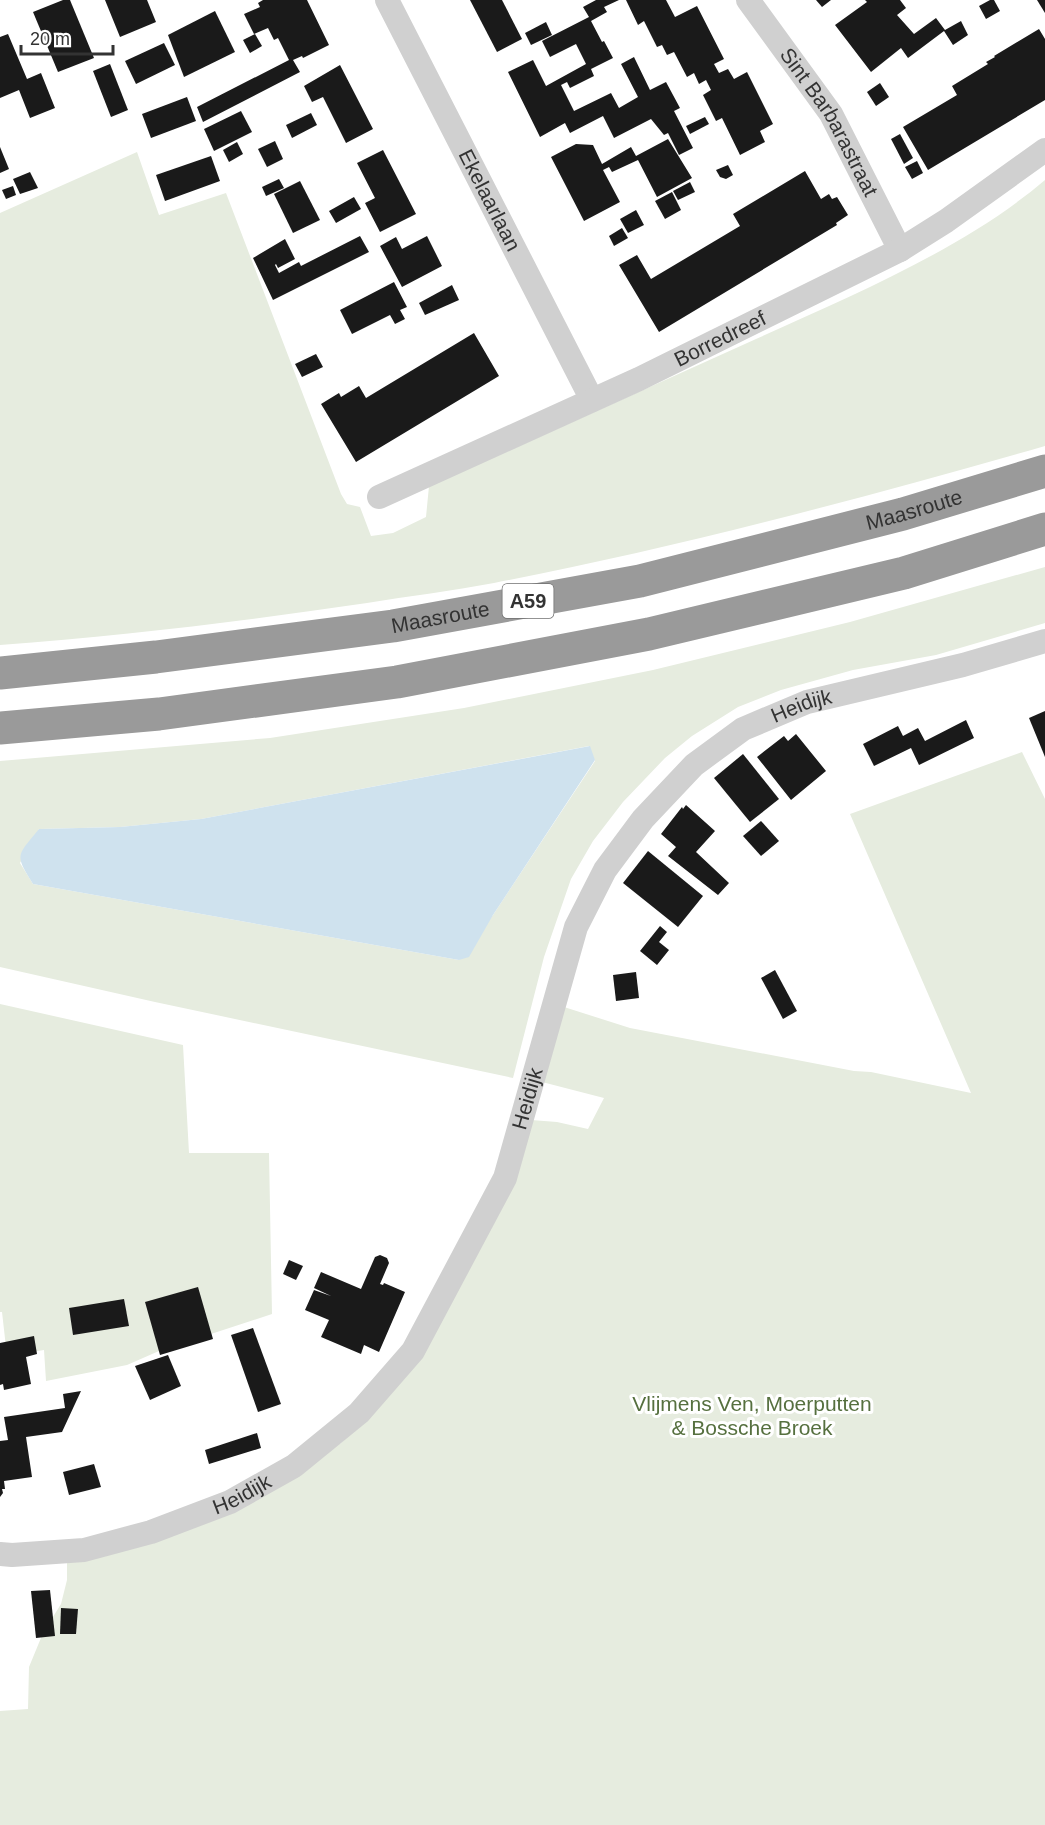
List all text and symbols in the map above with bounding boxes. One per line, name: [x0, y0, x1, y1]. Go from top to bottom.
scale bar: [21, 18, 112, 56]
text: 20 m: [30, 29, 70, 49]
street label: Sint Barbarastraat: [776, 43, 883, 200]
street label: Ekelaarlaan: [455, 145, 526, 255]
street label: Borredreef: [670, 306, 770, 371]
street label: Maasroute: [863, 485, 965, 534]
road number: A59: [502, 584, 554, 618]
street label: Maasroute: [389, 597, 491, 637]
street label: Heidijk: [767, 684, 834, 727]
street label: Heidijk: [507, 1065, 547, 1132]
park label: Vlijmens Ven, Moerputten & Bossche Broek: [632, 1392, 872, 1439]
street label: Heidijk: [209, 1469, 275, 1519]

